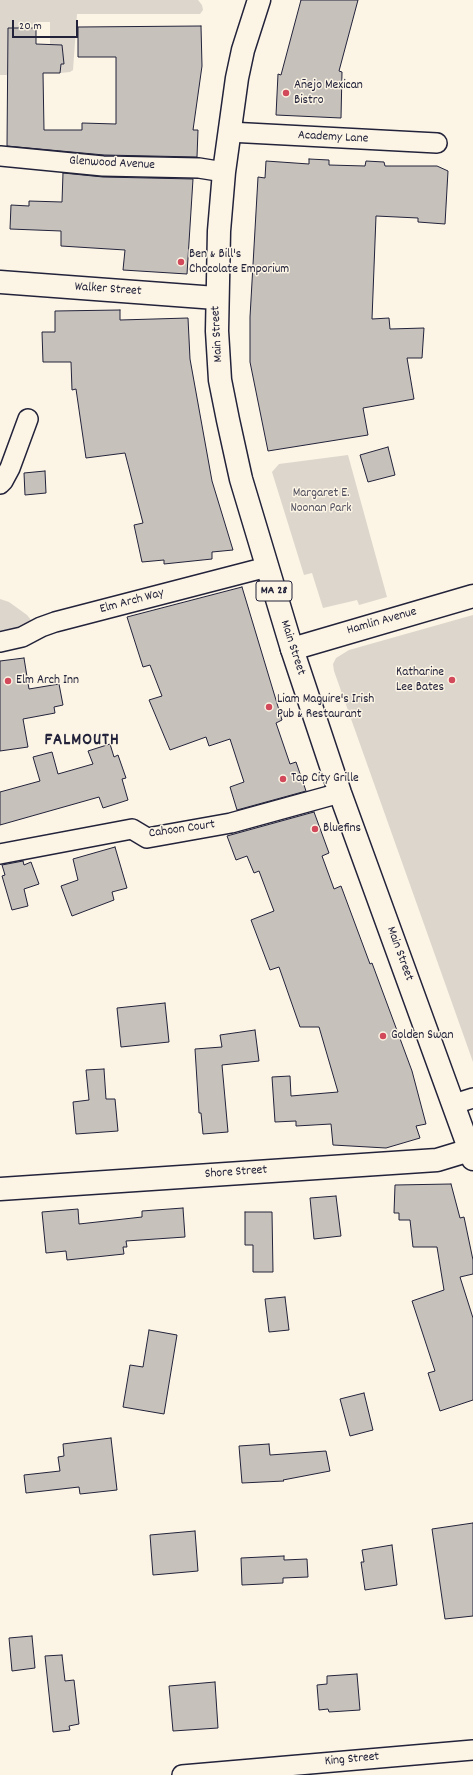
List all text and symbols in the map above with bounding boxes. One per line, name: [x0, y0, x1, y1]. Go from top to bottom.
scale bar: [14, 12, 80, 38]
text: 20 m: [19, 18, 42, 35]
place label: Añejo Mexican Bistro: [294, 78, 363, 109]
marker: Añejo Mexican Bistro: [281, 88, 291, 98]
street label: Academy Lane: [297, 128, 369, 148]
street label: Glenwood Avenue: [69, 154, 155, 174]
place label: Ben & Bill's Chocolate Emporium: [189, 247, 289, 278]
marker: Ben & Bill's Chocolate Emporium: [176, 257, 186, 267]
street label: Walker Street: [74, 280, 142, 300]
street label: Main Street: [209, 305, 227, 363]
park label: Margaret E. Noonan Park: [290, 486, 352, 517]
road number: MA 28: [256, 581, 292, 601]
street label: Elm Arch Way: [98, 586, 166, 618]
street label: Hamlin Avenue: [345, 605, 419, 639]
street label: Main Street: [276, 619, 308, 677]
place label: Katharine Lee Bates: [396, 665, 444, 696]
place label: Elm Arch Inn: [16, 673, 79, 689]
marker: Katharine Lee Bates: [447, 675, 457, 685]
marker: Elm Arch Inn: [3, 676, 13, 686]
place label: Liam Maguire's Irish Pub & Restaurant: [277, 692, 374, 723]
marker: Liam Maguire's Irish Pub & Restaurant: [264, 702, 274, 712]
district label: FALMOUTH: [44, 732, 120, 752]
place label: Tap City Grille: [291, 771, 359, 787]
marker: Tap City Grille: [278, 774, 288, 784]
street label: Cahoon Court: [148, 818, 216, 842]
place label: Bluefins: [323, 821, 361, 837]
marker: Bluefins: [310, 824, 320, 834]
street label: Main Street: [382, 925, 416, 983]
place label: Golden Swan: [391, 1028, 453, 1044]
marker: Golden Swan: [378, 1031, 388, 1041]
street label: Shore Street: [204, 1163, 268, 1183]
street label: King Street: [324, 1750, 380, 1770]

